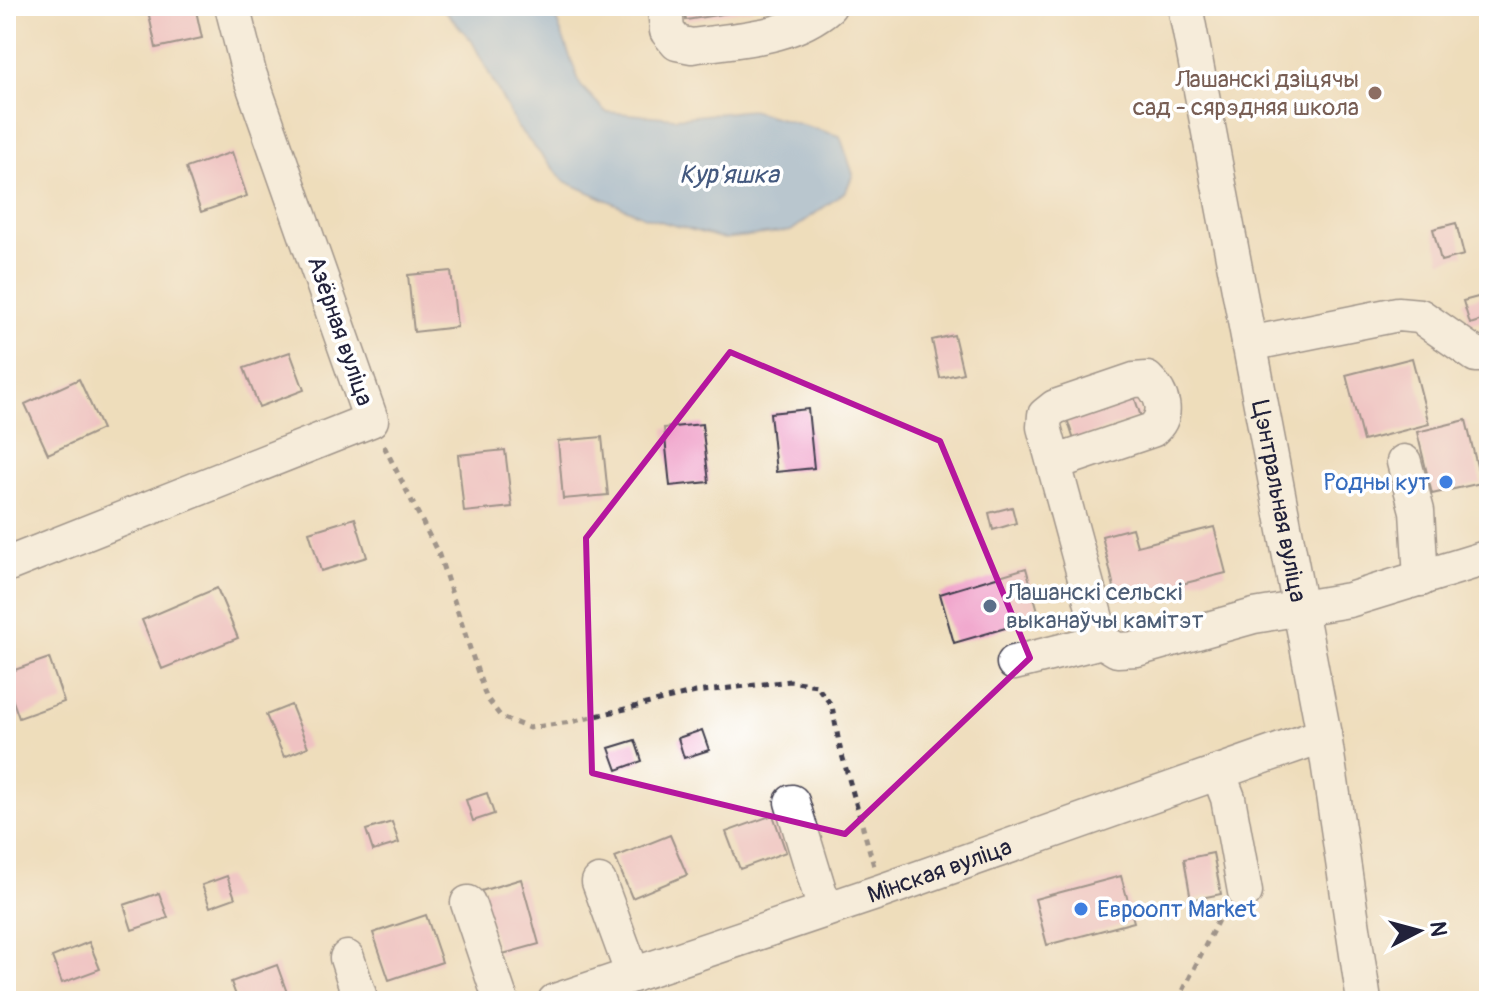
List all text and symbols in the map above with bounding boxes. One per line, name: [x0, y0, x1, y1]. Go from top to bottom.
place label: Лашанскі дзіцячы сад - сярэдняя школа: [1133, 65, 1359, 122]
marker: Лашанскі дзіцячы сад - сярэдняя школа: [1366, 84, 1384, 102]
water label: Кур'яшка: [679, 159, 781, 191]
street label: Азёрная вуліца: [301, 252, 379, 410]
street label: Цэнтральная вуліца: [1246, 398, 1313, 604]
place label: Родны кут: [1324, 468, 1430, 497]
marker: Родны кут: [1437, 473, 1455, 491]
place label: Лашанскі сельскі выканаўчы камітэт: [1005, 578, 1204, 635]
marker: Лашанскі сельскі выканаўчы камітэт: [981, 597, 999, 615]
street label: Мінская вуліца: [864, 832, 1016, 909]
north arrow: [1379, 891, 1459, 971]
place label: Евроопт Market: [1097, 895, 1257, 924]
marker: Евроопт Market: [1072, 900, 1090, 918]
text: N: [1423, 920, 1453, 938]

